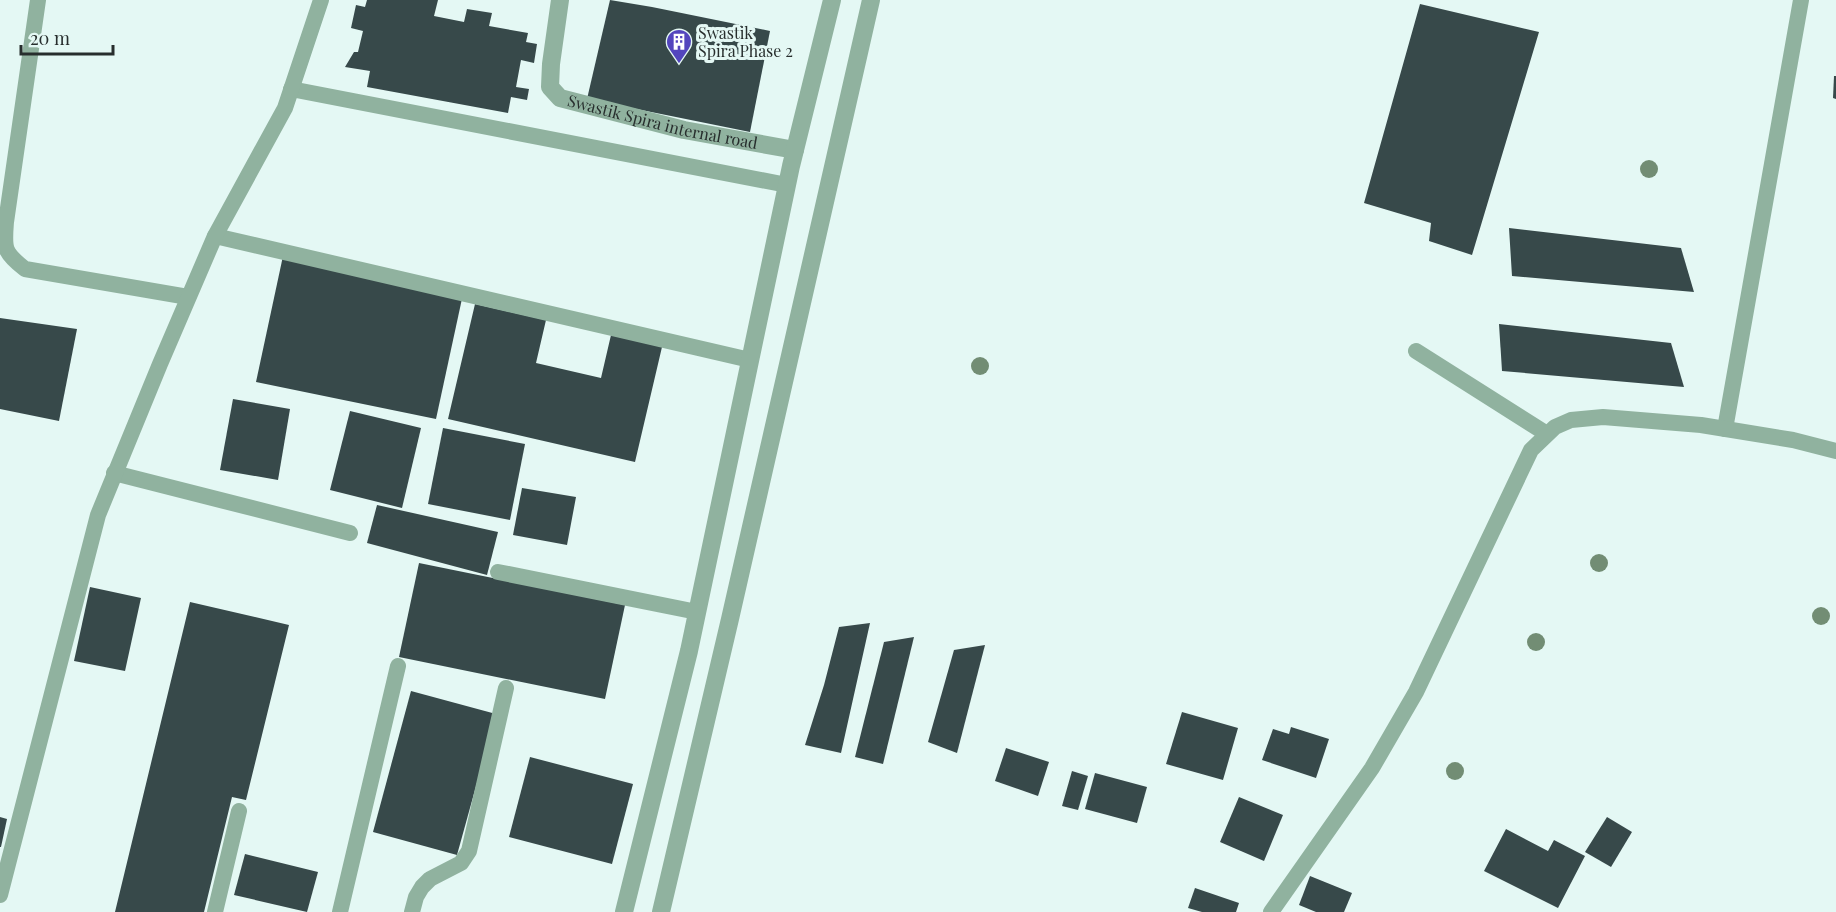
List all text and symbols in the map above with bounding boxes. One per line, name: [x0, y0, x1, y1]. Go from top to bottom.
scale bar: [21, 18, 112, 56]
place label: Swastik Spira Phase 2: [698, 22, 793, 61]
text: 20 m: [30, 26, 70, 50]
building icon: Swastik Spira Phase 2: [664, 27, 694, 65]
street label: Swastik Spira internal road: [565, 89, 759, 153]

